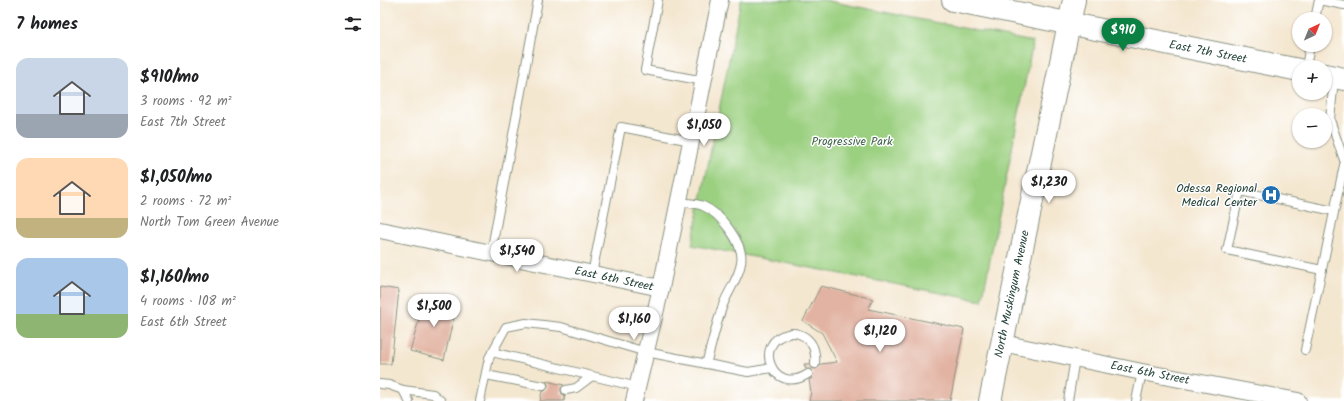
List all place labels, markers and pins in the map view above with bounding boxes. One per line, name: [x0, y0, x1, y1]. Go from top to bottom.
pin: $910: [1099, 18, 1147, 52]
pin: $1,050: [671, 113, 737, 147]
pin: $1,230: [1016, 170, 1082, 204]
place label: Odessa Regional Medical Center: [1176, 179, 1258, 212]
hospital icon: Odessa Regional Medical Center: [1260, 184, 1282, 206]
pin: $1,540: [484, 239, 550, 273]
pin: $1,500: [401, 294, 467, 328]
pin: $1,160: [601, 307, 667, 341]
pin: $1,120: [847, 319, 913, 353]

